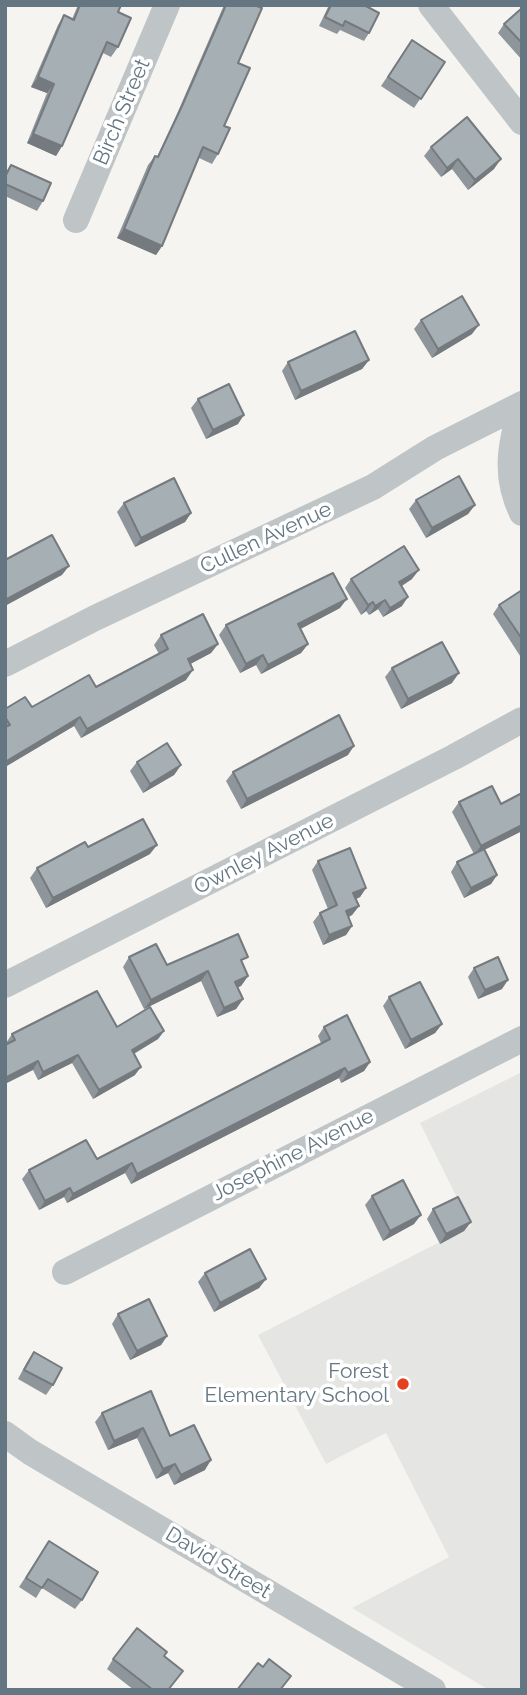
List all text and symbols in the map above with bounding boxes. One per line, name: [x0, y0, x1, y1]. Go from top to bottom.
street label: Birch Street: [88, 55, 156, 169]
street label: Cullen Avenue: [196, 497, 336, 579]
street label: Ownley Avenue: [190, 808, 338, 900]
street label: Josephine Avenue: [208, 1103, 378, 1207]
place label: Forest Elementary School: [205, 1359, 389, 1409]
marker: Forest Elementary School: [395, 1376, 411, 1392]
street label: David Street: [161, 1522, 275, 1604]

